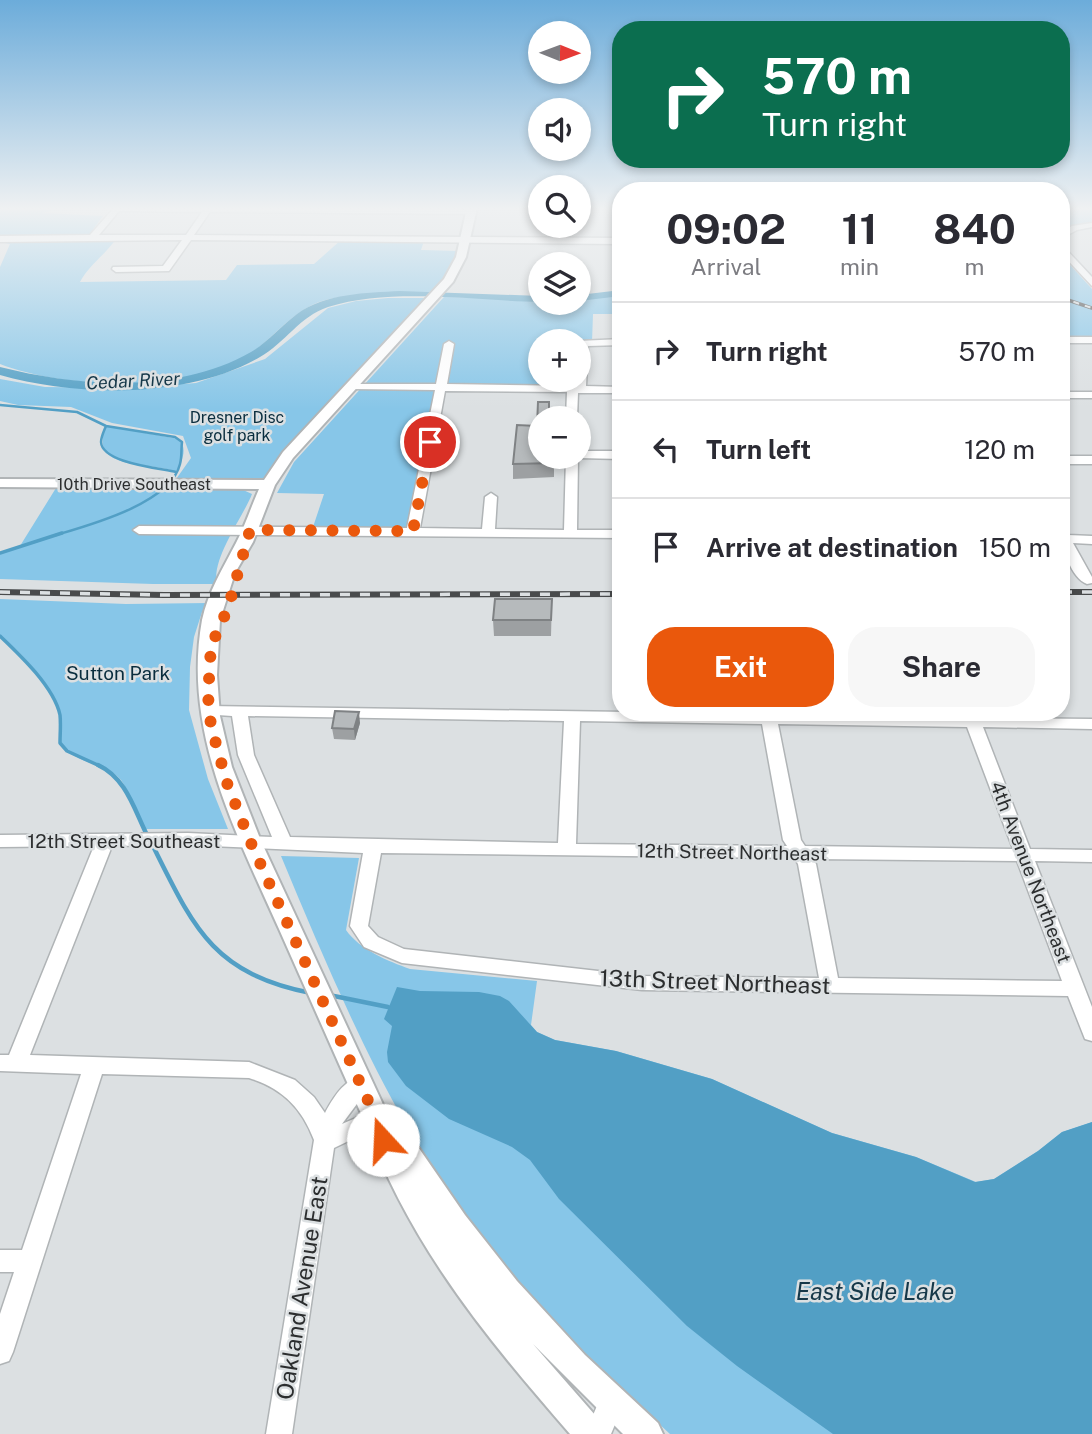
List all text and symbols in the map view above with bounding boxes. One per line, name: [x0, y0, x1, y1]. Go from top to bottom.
north arrow: [528, 21, 592, 84]
map controls: [528, 21, 591, 469]
text: 570 m: [762, 47, 912, 105]
icon: right: [647, 49, 738, 140]
button: sound: [528, 98, 591, 161]
text: Turn right: [762, 106, 907, 143]
button: search: [528, 175, 591, 238]
text: 09:02: [666, 204, 786, 253]
text: 11: [842, 204, 877, 253]
text: 840: [933, 204, 1016, 253]
button: layers: [528, 252, 591, 315]
text: Arrival: [690, 253, 762, 280]
text: min: [840, 253, 879, 280]
text: m: [965, 253, 984, 280]
button: +: [528, 329, 591, 392]
icon: right: [647, 332, 685, 370]
text: Turn right: [706, 336, 828, 367]
text: 570 m: [959, 336, 1035, 367]
water label: Cedar River: [85, 368, 181, 393]
button: −: [528, 406, 591, 469]
park label: Dresner Disc golf park: [190, 408, 284, 445]
pin: [400, 412, 460, 472]
icon: arrive: [411, 423, 449, 461]
icon: left: [647, 430, 685, 468]
text: Turn left: [706, 434, 811, 465]
text: 120 m: [964, 434, 1035, 465]
street label: 10th Drive Southeast: [57, 475, 211, 494]
icon: arrive: [647, 528, 685, 566]
text: Arrive at destination: [706, 532, 958, 563]
text: 150 m: [979, 532, 1051, 563]
button: Exit: [647, 627, 834, 707]
button: Share: [848, 627, 1035, 707]
park label: Sutton Park: [66, 662, 170, 684]
street label: 4th Avenue Northeast: [986, 778, 1076, 966]
street label: 12th Street Southeast: [28, 830, 220, 852]
street label: 12th Street Northeast: [637, 839, 827, 865]
street label: 13th Street Northeast: [599, 964, 831, 999]
position arrow: [346, 1103, 420, 1177]
street label: Oakland Avenue East: [271, 1174, 333, 1402]
water label: East Side Lake: [796, 1277, 954, 1305]

